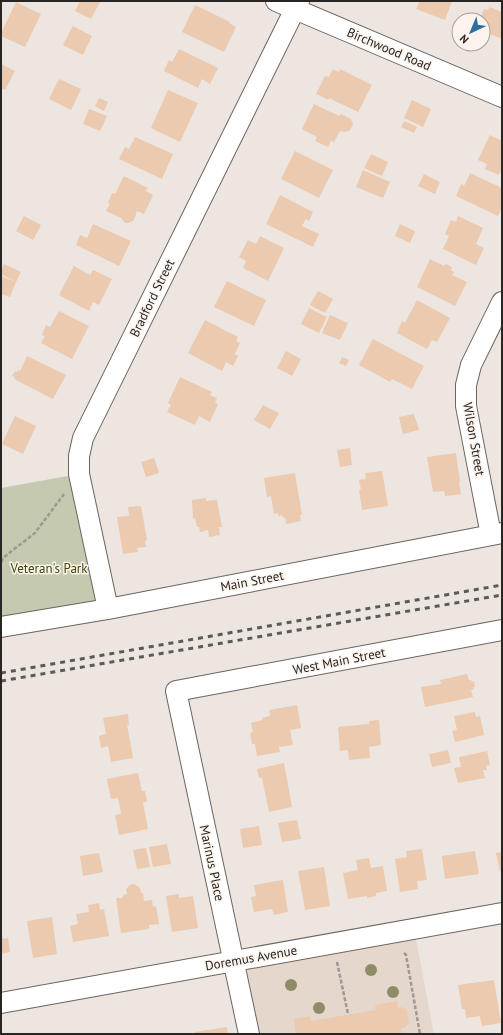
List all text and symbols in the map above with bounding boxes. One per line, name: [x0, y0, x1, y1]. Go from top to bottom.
north arrow: [451, 12, 491, 52]
street label: Birchwood Road: [344, 24, 434, 74]
text: N: [457, 32, 472, 47]
street label: Bradford Street: [126, 256, 178, 340]
street label: Wilson Street: [459, 401, 489, 478]
park label: Veteran's Park: [10, 560, 88, 577]
street label: Main Street: [219, 566, 286, 595]
street label: West Main Street: [291, 644, 387, 678]
street label: Marinus Place: [196, 823, 228, 903]
street label: Doremus Avenue: [204, 942, 298, 974]

